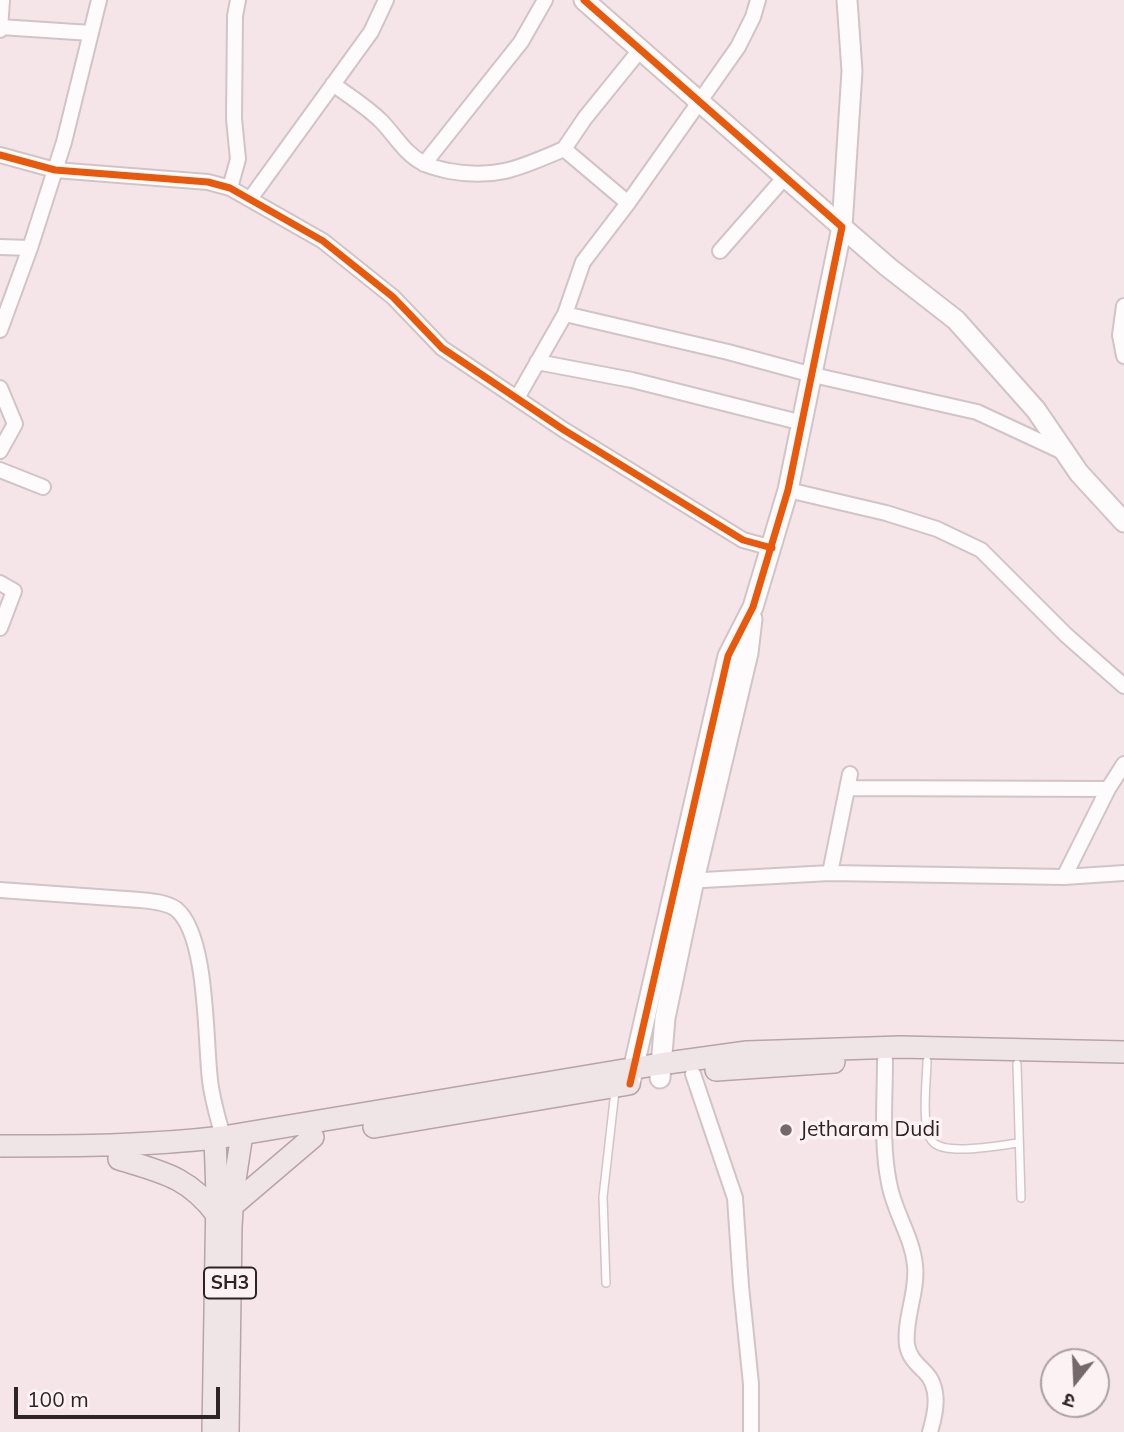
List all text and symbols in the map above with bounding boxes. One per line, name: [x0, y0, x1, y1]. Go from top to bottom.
place label: Jetharam Dudi: [800, 1117, 940, 1143]
marker: Jetharam Dudi: [778, 1122, 794, 1138]
road number: SH3: [204, 1268, 256, 1298]
north arrow: [1040, 1348, 1110, 1418]
scale bar: [18, 1372, 224, 1416]
text: 100 m: [27, 1386, 89, 1412]
text: उ: [1060, 1388, 1078, 1414]

